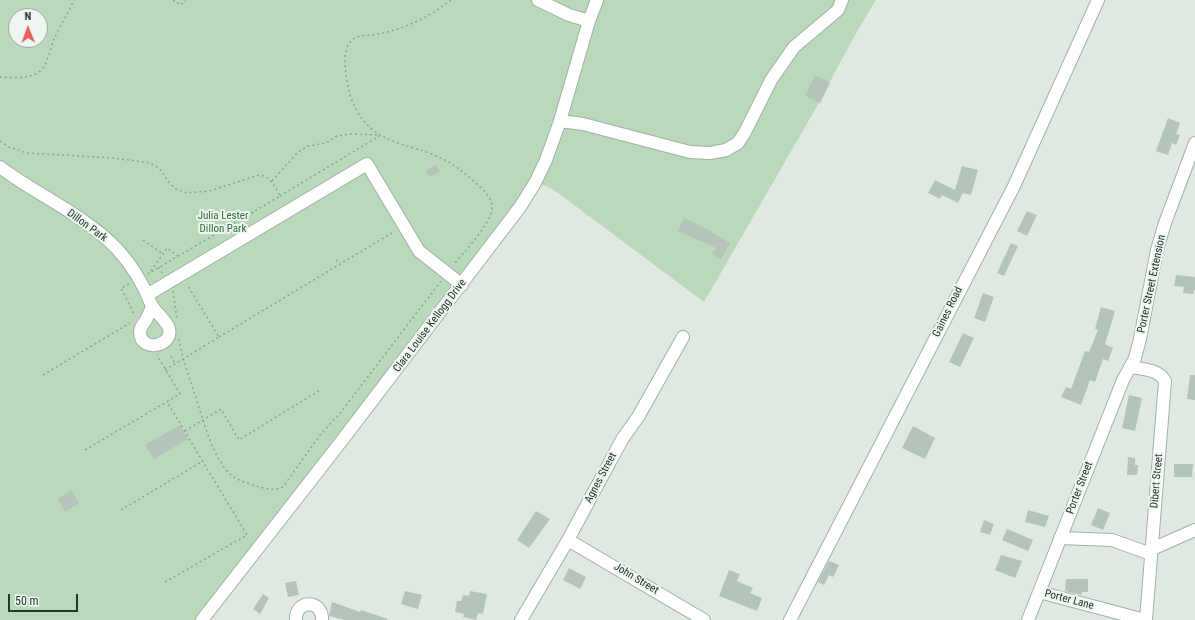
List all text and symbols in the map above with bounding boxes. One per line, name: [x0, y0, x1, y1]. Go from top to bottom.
north arrow: [8, 8, 48, 48]
text: N: [24, 10, 31, 23]
street label: Dillon Park: [64, 207, 110, 245]
park label: Julia Lester Dillon Park: [198, 209, 248, 235]
street label: Porter Street Extension: [1135, 234, 1169, 334]
street label: Clara Louise Kellogg Drive: [391, 277, 469, 375]
street label: Gaines Road: [930, 285, 966, 339]
street label: Agnes Street: [582, 450, 620, 506]
street label: Dibert Street: [1148, 453, 1166, 509]
street label: Porter Street: [1064, 460, 1096, 516]
street label: John Street: [611, 561, 661, 597]
scale bar: [10, 586, 80, 612]
street label: Porter Lane: [1043, 587, 1095, 613]
text: 50 m: [15, 594, 39, 608]

